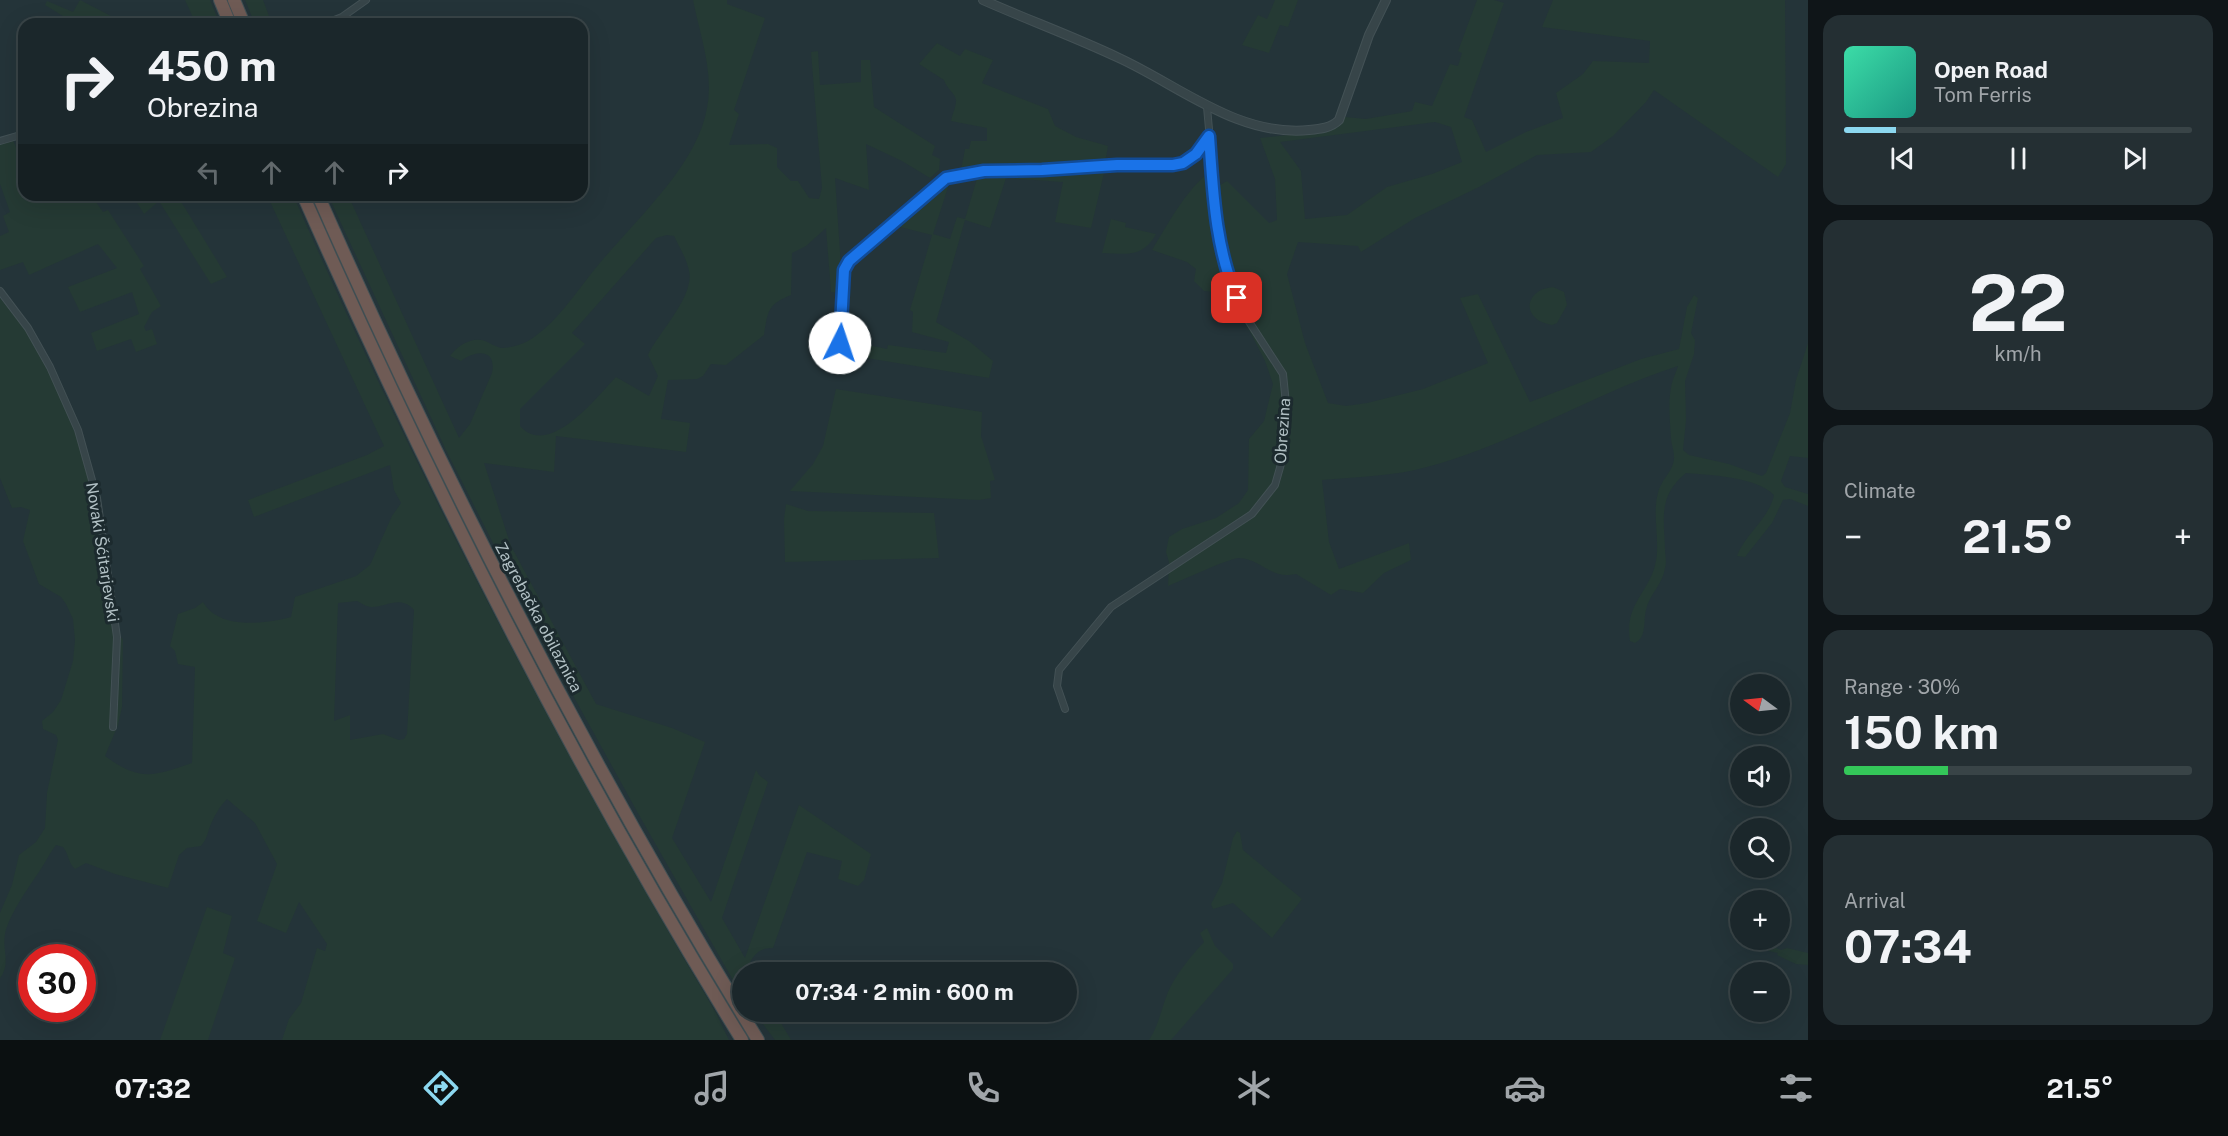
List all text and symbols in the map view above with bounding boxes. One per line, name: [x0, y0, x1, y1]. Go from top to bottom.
text: 450 m: [147, 41, 277, 90]
icon: right: [48, 42, 126, 120]
text: Open Road: [1934, 57, 2048, 83]
text: Tom Ferris: [1934, 83, 2032, 107]
text: Obrezina: [147, 91, 258, 123]
icon: previous: [1886, 142, 1919, 175]
icon: pause: [2002, 142, 2035, 175]
icon: next: [2118, 142, 2151, 175]
icon: left: [192, 156, 225, 189]
icon: ahead: [255, 156, 288, 189]
icon: ahead: [318, 156, 351, 189]
icon: right: [381, 156, 414, 189]
text: 22: [1968, 257, 2068, 349]
pin: [1211, 272, 1262, 323]
icon: arrive: [1220, 281, 1253, 314]
position arrow: [808, 311, 872, 375]
text: km/h: [1994, 342, 2042, 366]
street label: Obrezina: [1271, 397, 1294, 465]
text: Climate: [1844, 479, 1916, 503]
street label: Novaki Šćitarjevski: [82, 481, 124, 623]
text: 21.5°: [1962, 510, 2074, 563]
text: −: [1844, 518, 1862, 556]
text: +: [2174, 518, 2192, 556]
street label: Zagrebačka obilaznica: [491, 539, 586, 695]
north arrow: [1730, 674, 1790, 734]
map controls: [1730, 674, 1790, 1022]
text: Range · 30%: [1844, 675, 1960, 699]
text: 150 km: [1844, 706, 1999, 759]
button: sound: [1730, 746, 1790, 806]
button: search: [1730, 818, 1790, 878]
text: Arrival: [1844, 889, 1906, 913]
button: +: [1730, 890, 1790, 950]
text: 07:34: [1844, 920, 1972, 973]
speed limit sign: 30: [18, 944, 96, 1022]
button: −: [1730, 962, 1790, 1022]
text: 07:34 · 2 min · 600 m: [795, 979, 1014, 1005]
icon: directions: [420, 1067, 462, 1109]
icon: music: [691, 1067, 733, 1109]
icon: phone: [962, 1067, 1004, 1109]
icon: climate: [1233, 1067, 1275, 1109]
icon: car: [1504, 1067, 1546, 1109]
icon: filters: [1775, 1067, 1817, 1109]
text: 07:32: [115, 1072, 191, 1104]
text: 21.5°: [2046, 1072, 2113, 1104]

